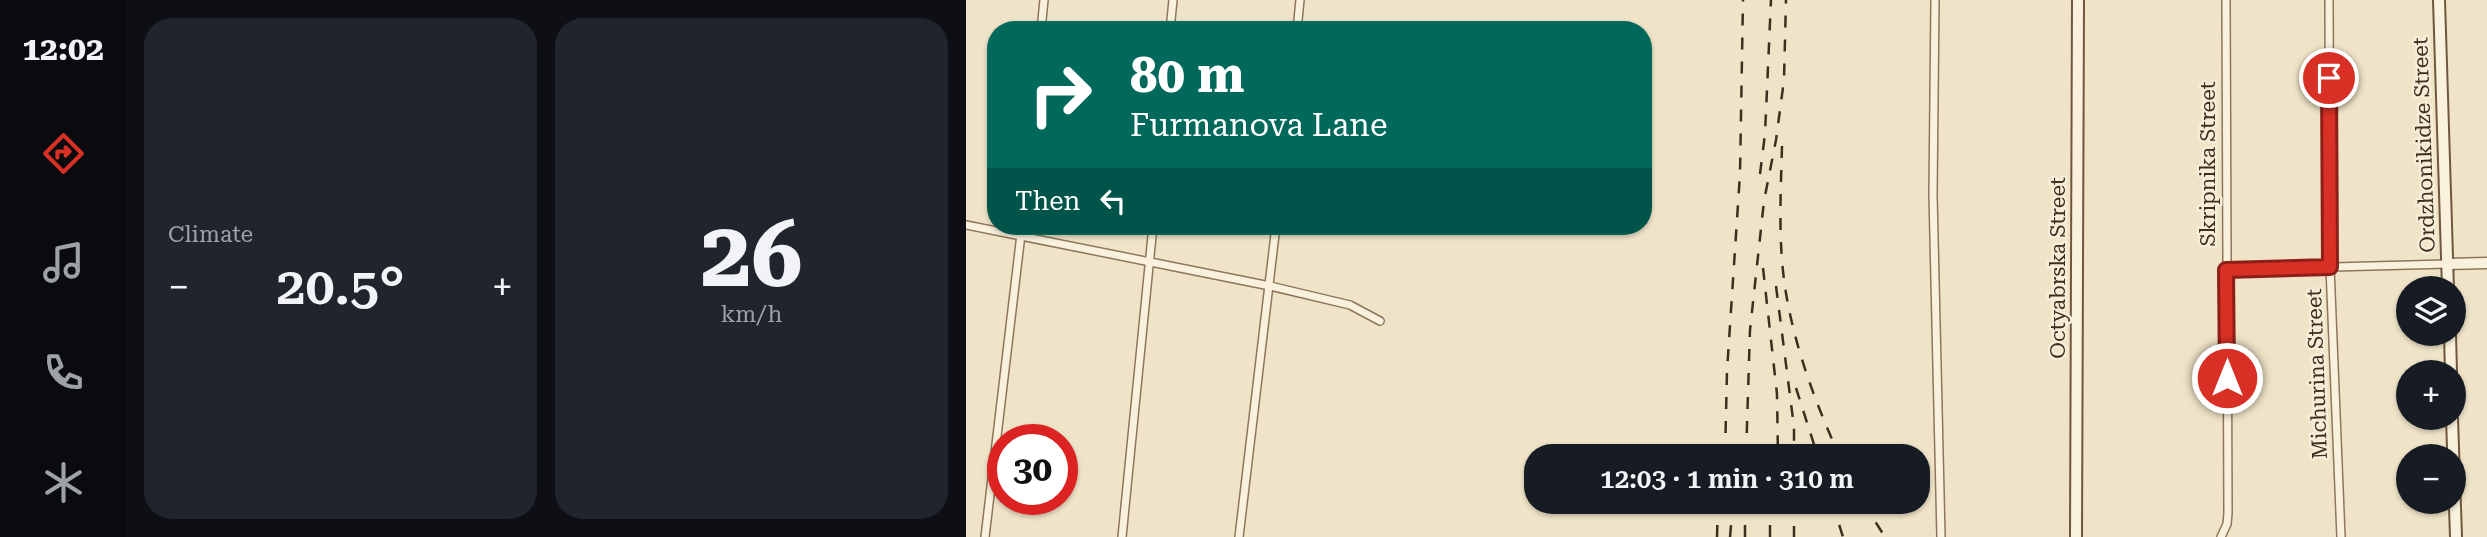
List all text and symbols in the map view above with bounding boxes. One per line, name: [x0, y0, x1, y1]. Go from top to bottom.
text: 12:02: [22, 30, 104, 68]
street label: Ordzhonikidze Street: [2408, 37, 2440, 253]
text: 80 m: [1130, 47, 1245, 104]
pin: [2299, 48, 2359, 108]
icon: right: [1015, 49, 1106, 140]
icon: arrive: [2310, 59, 2348, 97]
street label: Skripnika Street: [2196, 81, 2220, 247]
text: Furmanova Lane: [1130, 106, 1388, 144]
icon: directions: [39, 129, 88, 178]
street label: Octyabrska Street: [2046, 177, 2070, 359]
icon: left: [1094, 182, 1132, 220]
text: Then: [1015, 186, 1080, 216]
text: 26: [701, 202, 802, 308]
text: Climate: [168, 221, 253, 248]
icon: music: [39, 238, 88, 287]
text: 20.5°: [276, 256, 405, 317]
text: −: [168, 265, 189, 309]
text: +: [492, 265, 513, 309]
map controls: [2396, 276, 2466, 514]
button: layers: [2396, 276, 2466, 346]
street label: Michurina Street: [2302, 288, 2332, 460]
text: km/h: [721, 301, 782, 328]
position arrow: [2190, 341, 2264, 415]
icon: phone: [39, 348, 88, 397]
button: +: [2396, 360, 2466, 430]
speed limit sign: 30: [987, 424, 1078, 515]
button: −: [2396, 444, 2466, 514]
icon: climate: [39, 458, 88, 507]
text: 12:03 · 1 min · 310 m: [1600, 464, 1854, 494]

